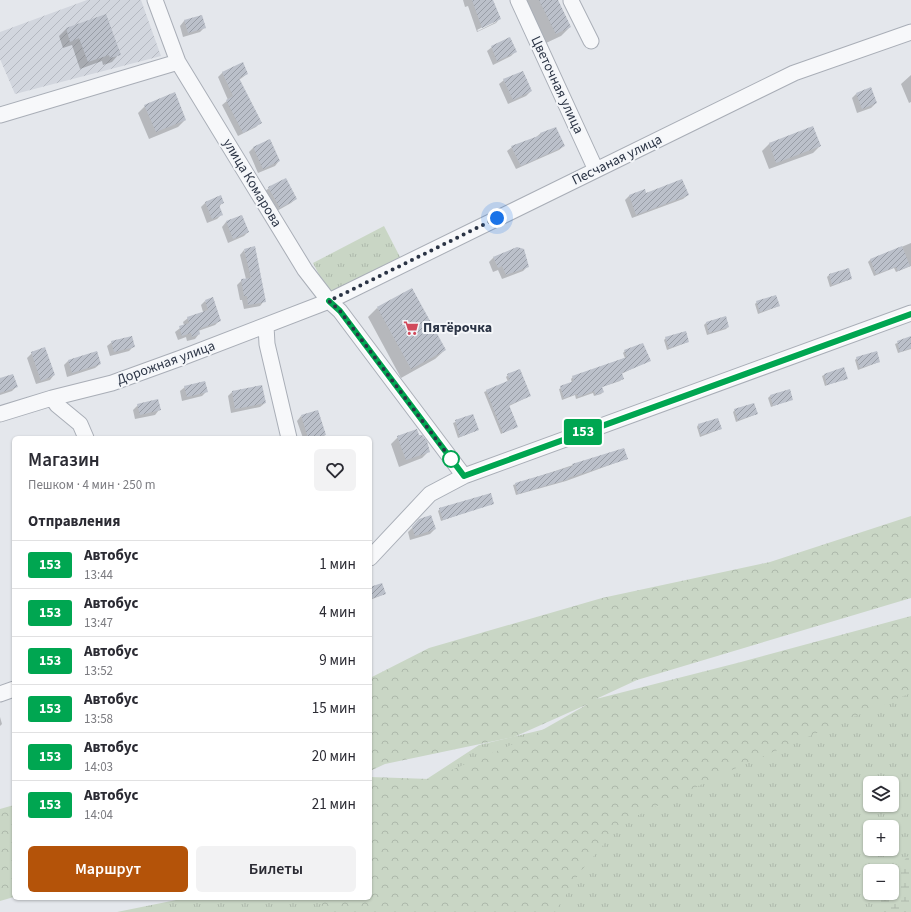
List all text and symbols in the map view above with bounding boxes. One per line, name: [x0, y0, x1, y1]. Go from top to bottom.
street label: Цветочная улица: [526, 33, 588, 137]
street label: Песчаная улица: [569, 130, 665, 190]
street label: улица Комарова: [218, 135, 286, 231]
your location: [487, 208, 507, 228]
place label: Пятёрочка: [423, 318, 492, 338]
supermarket icon: Пятёрочка: [402, 319, 420, 337]
street label: Дорожная улица: [114, 336, 218, 390]
line badge: 153: [560, 419, 606, 445]
text: 153: [572, 422, 594, 442]
text: Магазин: [28, 447, 100, 474]
button: heart: [314, 449, 356, 491]
unlabelled marker: [442, 450, 460, 468]
text: Пешком · 4 мин · 250 m: [28, 476, 156, 494]
text: Отправления: [28, 511, 121, 532]
text: Автобус: [84, 545, 138, 566]
text: 1 мин: [319, 554, 356, 575]
text: 153: [39, 555, 61, 575]
text: 13:44: [84, 566, 113, 584]
text: Автобус: [84, 593, 138, 614]
text: 4 мин: [319, 602, 356, 623]
text: 153: [39, 603, 61, 623]
text: 13:47: [84, 614, 113, 632]
text: Автобус: [84, 641, 138, 662]
text: 9 мин: [319, 650, 356, 671]
text: 153: [39, 651, 61, 671]
text: 13:52: [84, 662, 113, 680]
text: Автобус: [84, 689, 138, 710]
text: 15 мин: [312, 698, 356, 719]
text: 153: [39, 699, 61, 719]
text: 13:58: [84, 710, 113, 728]
text: Автобус: [84, 737, 138, 758]
text: 20 мин: [312, 746, 356, 767]
text: 153: [39, 747, 61, 767]
text: 14:03: [84, 758, 113, 776]
map controls: [863, 776, 899, 900]
button: layers: [863, 776, 899, 812]
text: Автобус: [84, 785, 138, 806]
text: 21 мин: [312, 794, 356, 815]
text: 153: [39, 795, 61, 815]
text: 14:04: [84, 806, 113, 824]
button: +: [863, 820, 899, 856]
button: Маршрут: [28, 846, 188, 892]
button: Билеты: [196, 846, 356, 892]
button: −: [863, 864, 899, 900]

